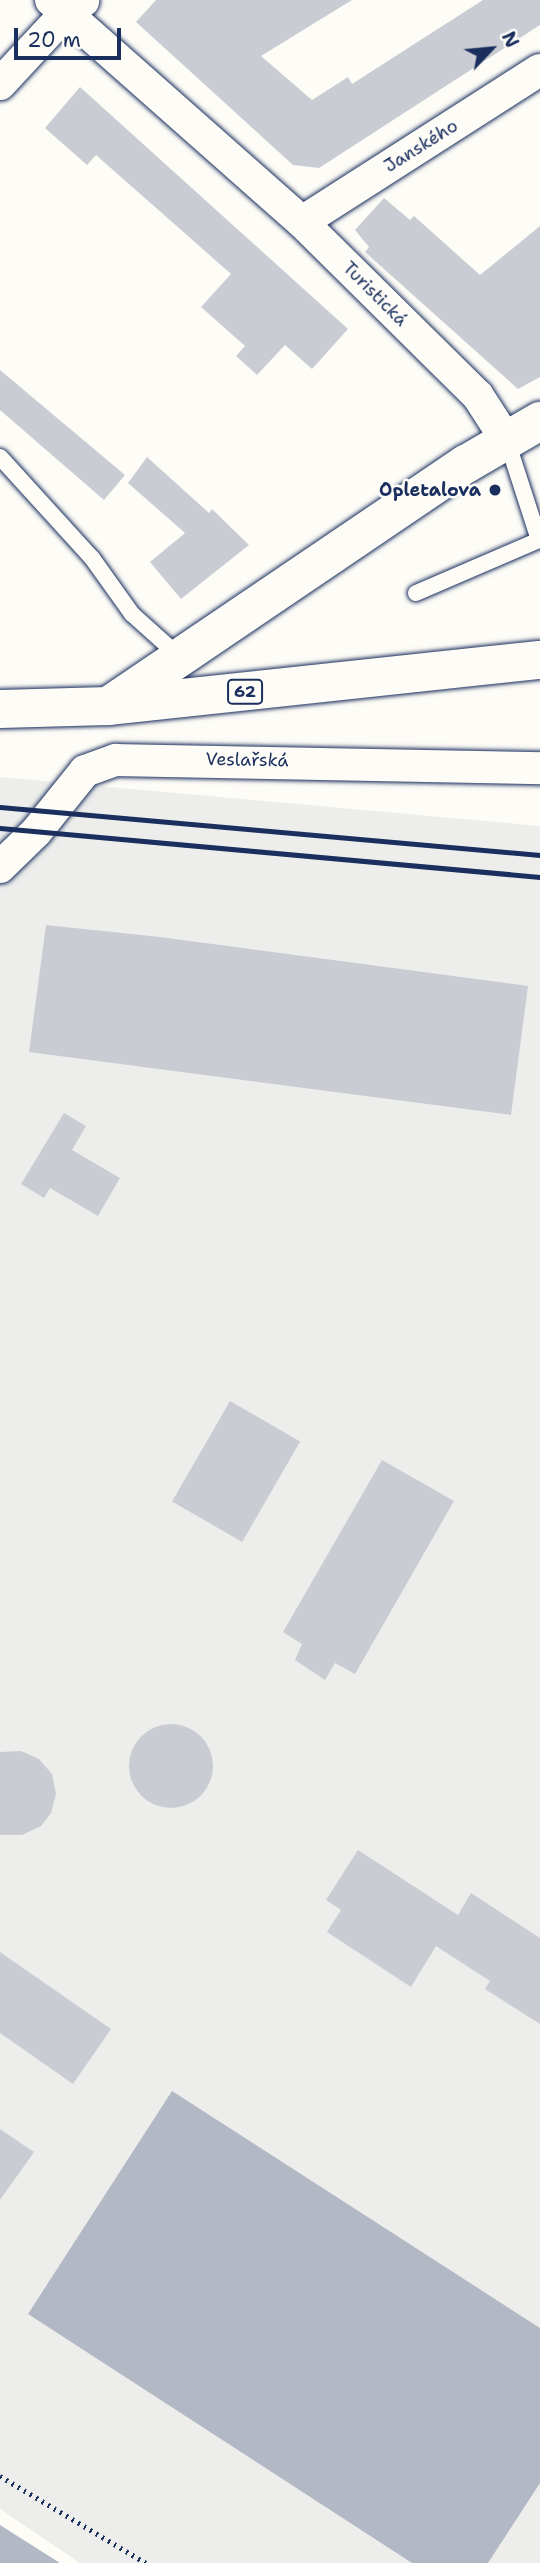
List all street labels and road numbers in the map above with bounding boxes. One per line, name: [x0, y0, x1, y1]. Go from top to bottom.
street label: Janského: [380, 115, 462, 177]
street label: Turistická: [338, 257, 412, 331]
road number: 62: [226, 680, 264, 705]
street label: Veslařská: [205, 748, 289, 772]

